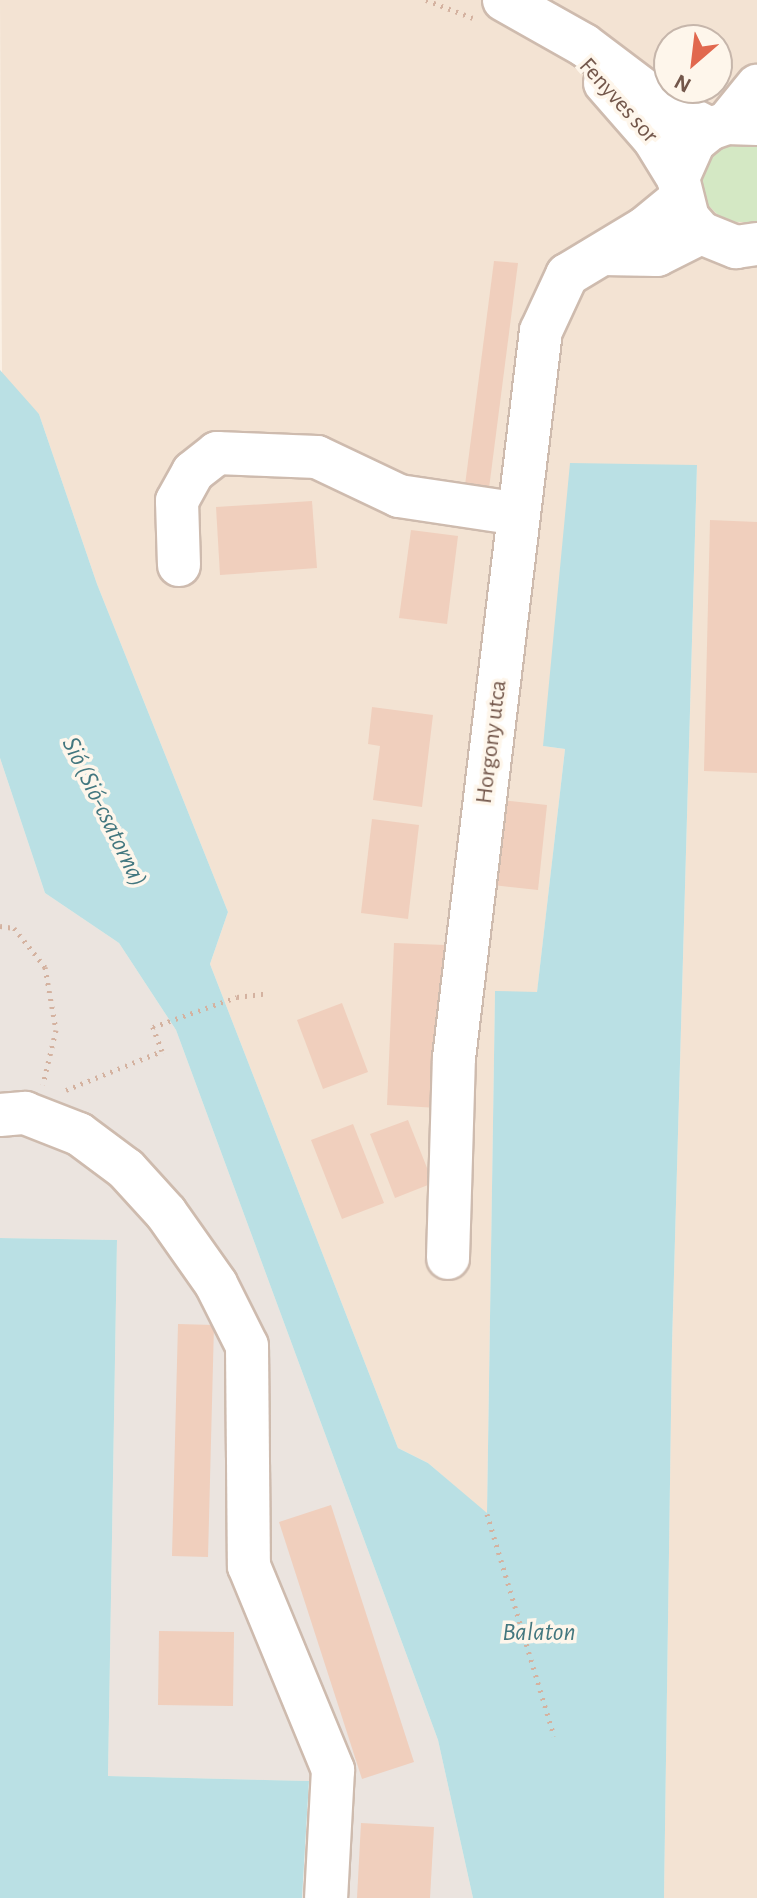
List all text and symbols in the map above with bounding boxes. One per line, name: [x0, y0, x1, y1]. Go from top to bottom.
north arrow: [653, 24, 733, 104]
street label: Fenyves sor: [572, 52, 664, 150]
text: N: [671, 70, 695, 97]
street label: Horgony utca: [470, 679, 514, 805]
water label: Sió (Sió-csatorna): [54, 732, 154, 892]
water label: Balaton: [502, 1617, 576, 1649]

